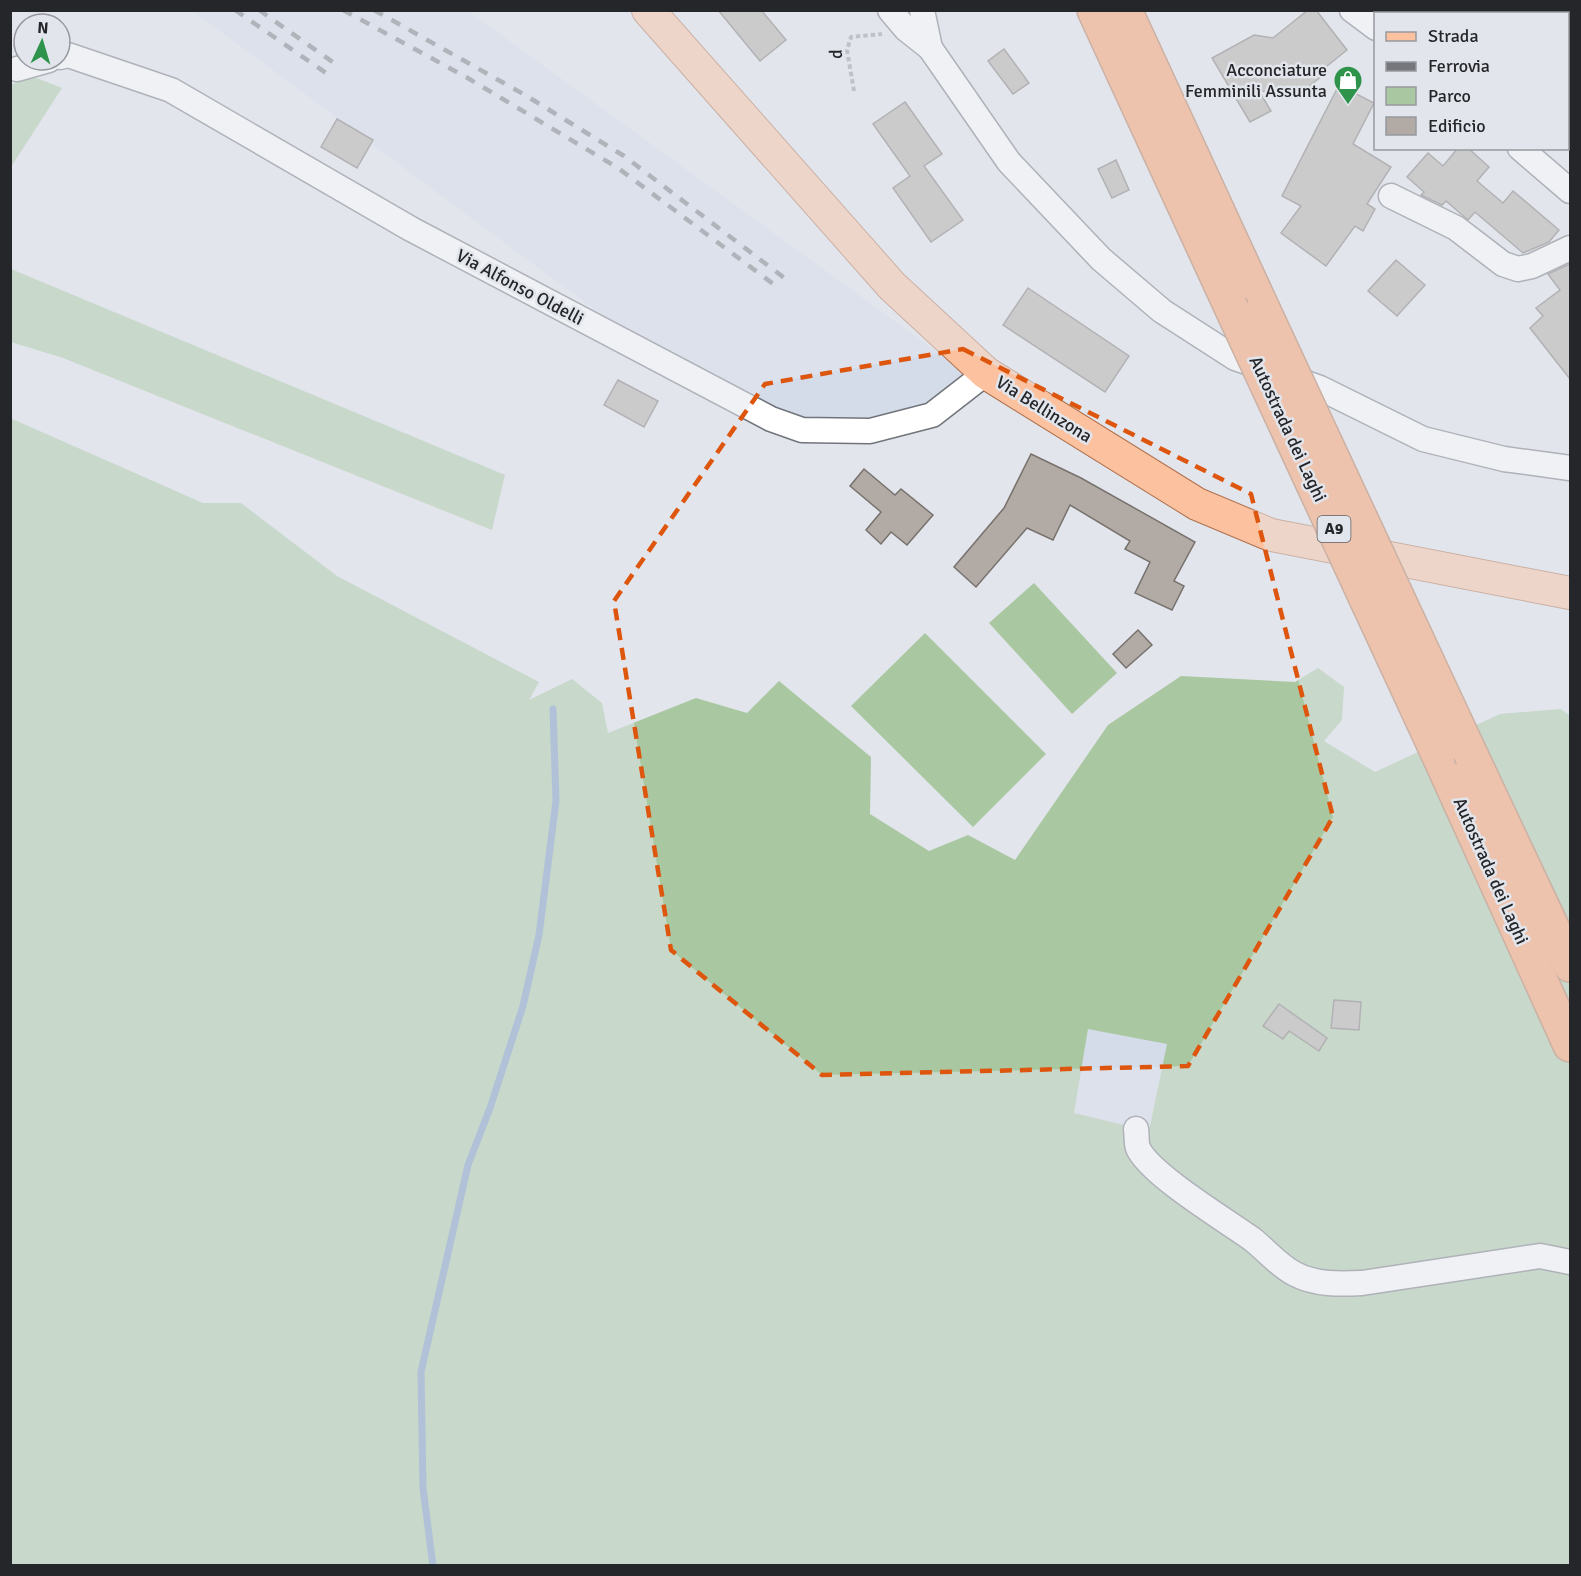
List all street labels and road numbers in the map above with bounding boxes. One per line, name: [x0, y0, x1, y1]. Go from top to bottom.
street label: d: [825, 49, 847, 59]
street label: Via Alfonso Oldelli: [452, 244, 588, 330]
street label: Autostrada dei Laghi: [1245, 353, 1331, 505]
street label: Via Bellinzona: [992, 371, 1096, 447]
road number: A9: [1318, 516, 1350, 542]
street label: Autostrada dei Laghi: [1449, 794, 1533, 948]

